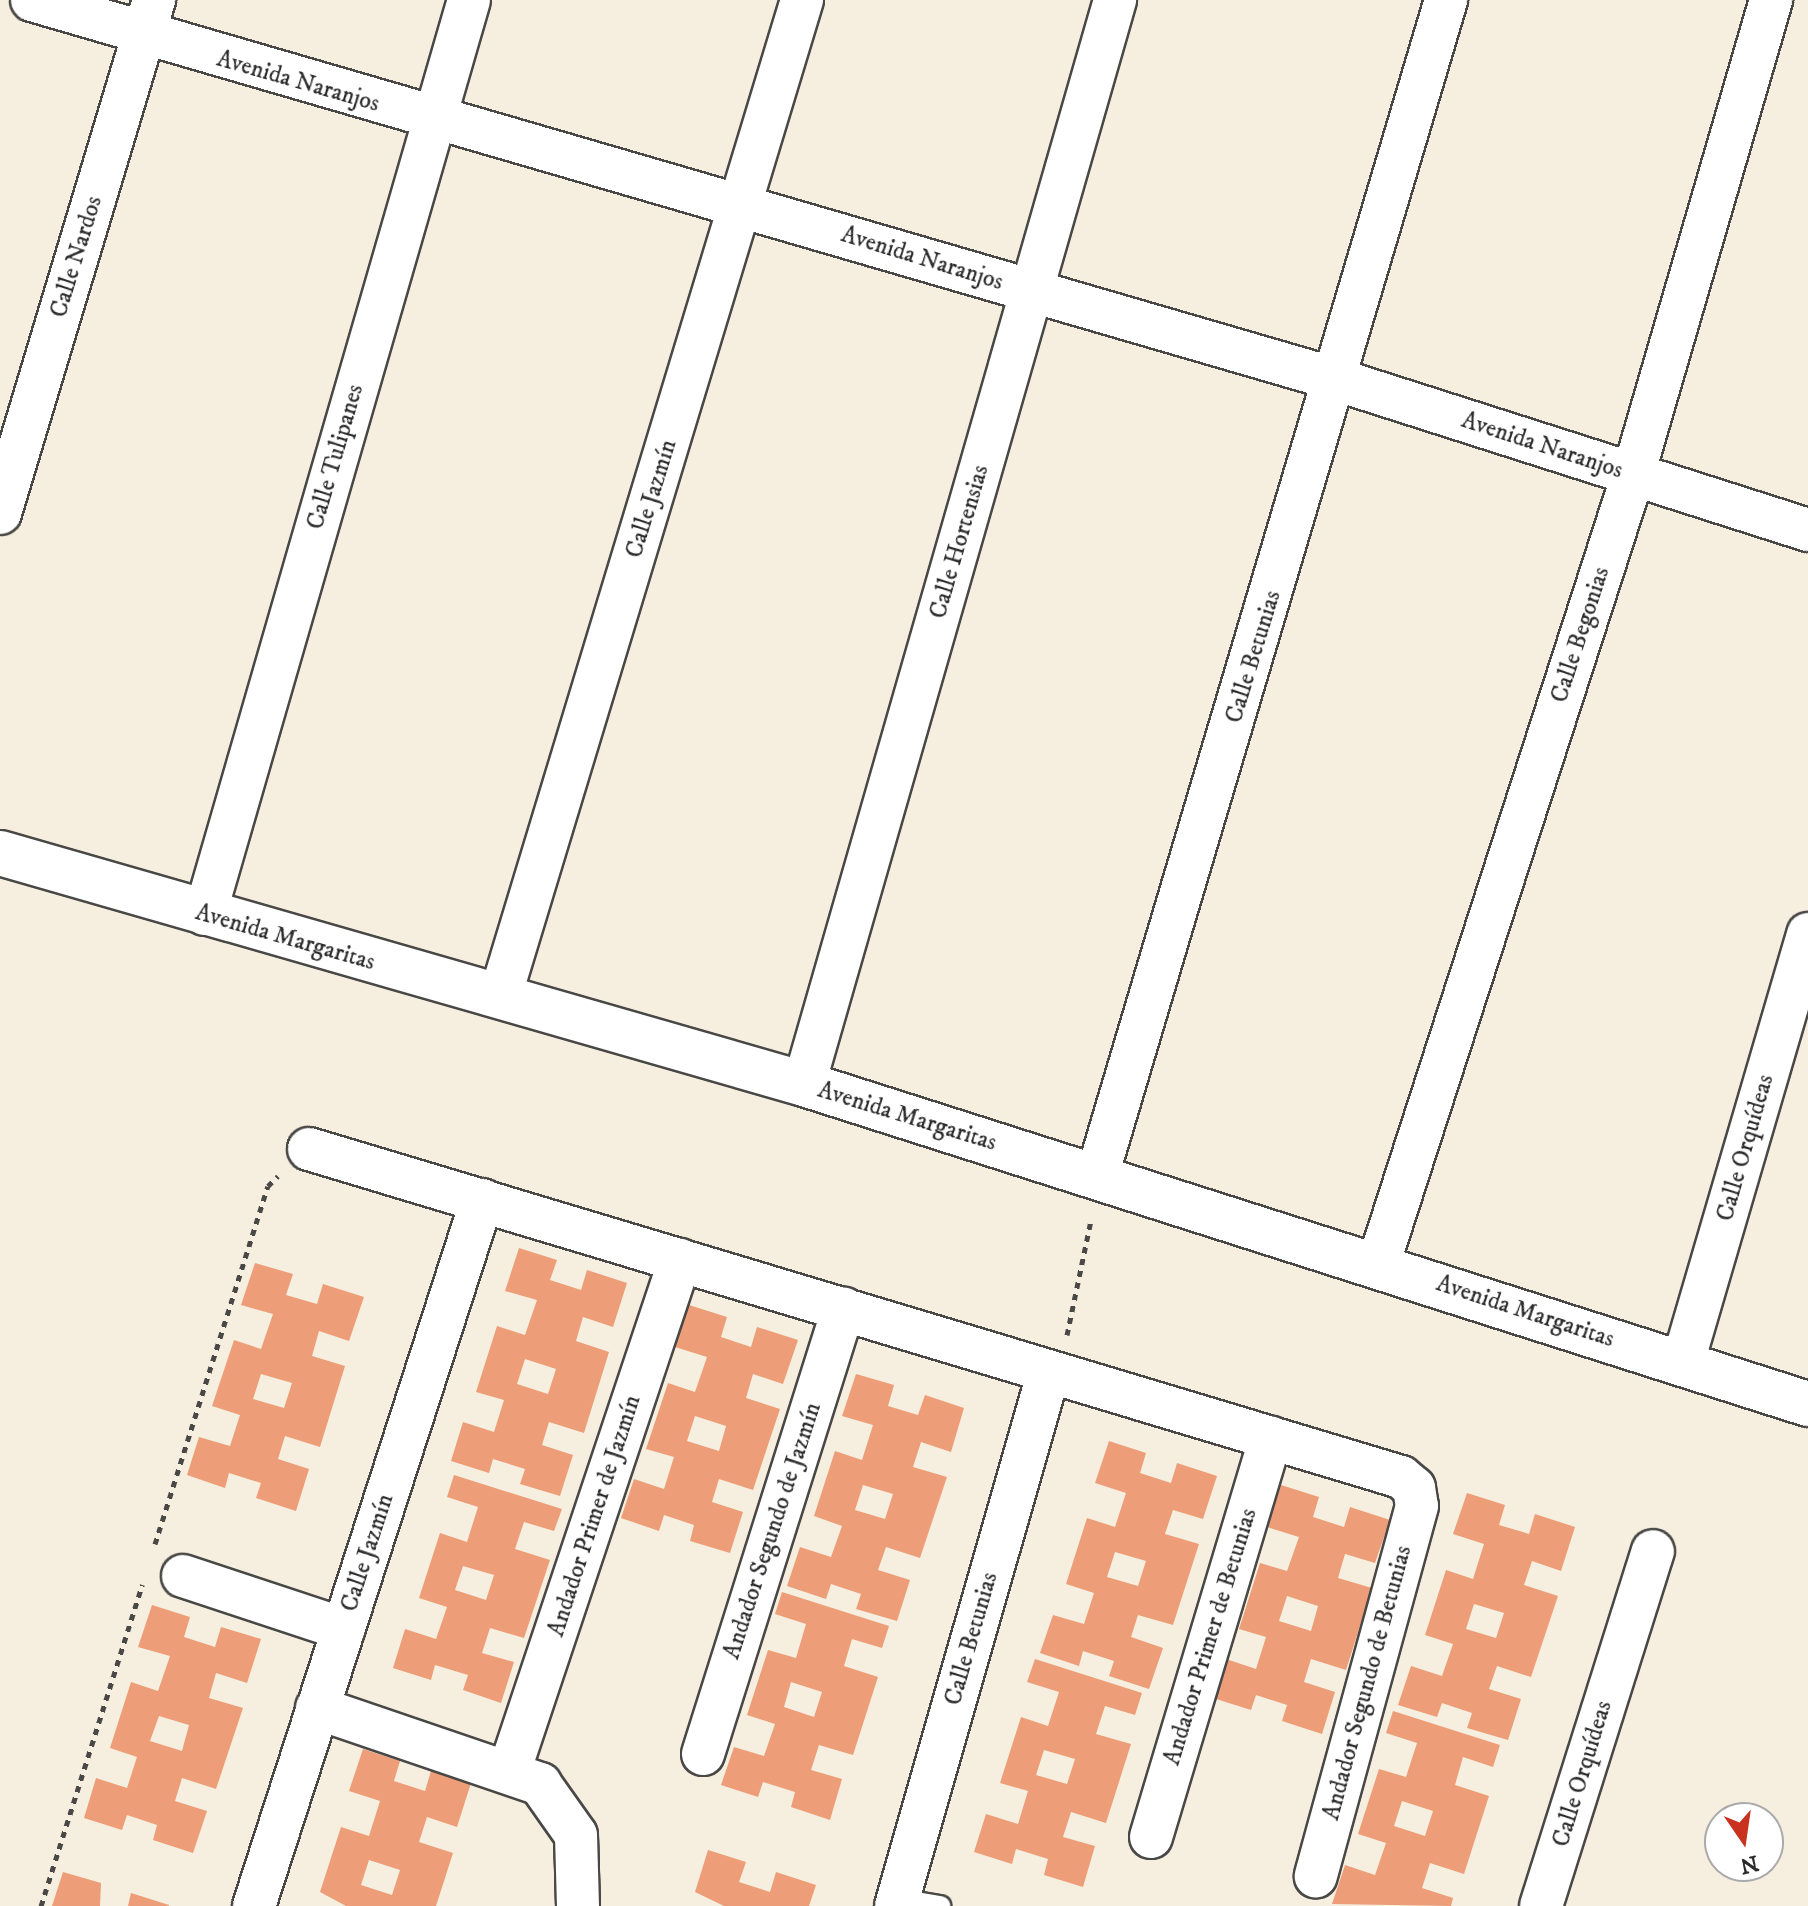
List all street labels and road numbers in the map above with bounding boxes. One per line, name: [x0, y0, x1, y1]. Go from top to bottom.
street label: Avenida Naranjos: [213, 45, 383, 119]
street label: Calle Nardos: [45, 193, 109, 321]
street label: Avenida Naranjos: [838, 221, 1006, 297]
street label: Calle Tulipanes: [302, 381, 370, 533]
street label: Avenida Naranjos: [1458, 406, 1626, 486]
street label: Calle Jazmín: [620, 436, 684, 562]
street label: Calle Hortensias: [924, 462, 996, 622]
street label: Calle Begonias: [1546, 564, 1616, 706]
street label: Calle Betunias: [1220, 587, 1288, 727]
street label: Avenida Margaritas: [192, 899, 378, 977]
street label: Calle Orquídeas: [1711, 1071, 1781, 1225]
street label: Avenida Margaritas: [814, 1076, 1000, 1158]
street label: Avenida Margaritas: [1433, 1270, 1617, 1354]
street label: Andador Primer de Jazmín: [542, 1392, 648, 1640]
street label: Andador Segundo de Jazmín: [718, 1399, 828, 1663]
street label: Calle Jazmín: [335, 1491, 401, 1615]
street label: Andador Primer de Betunias: [1158, 1505, 1264, 1769]
street label: Andador Segundo de Betunias: [1317, 1543, 1419, 1823]
street label: Calle Betunias: [939, 1569, 1005, 1709]
street label: Calle Orquídeas: [1547, 1697, 1619, 1851]

